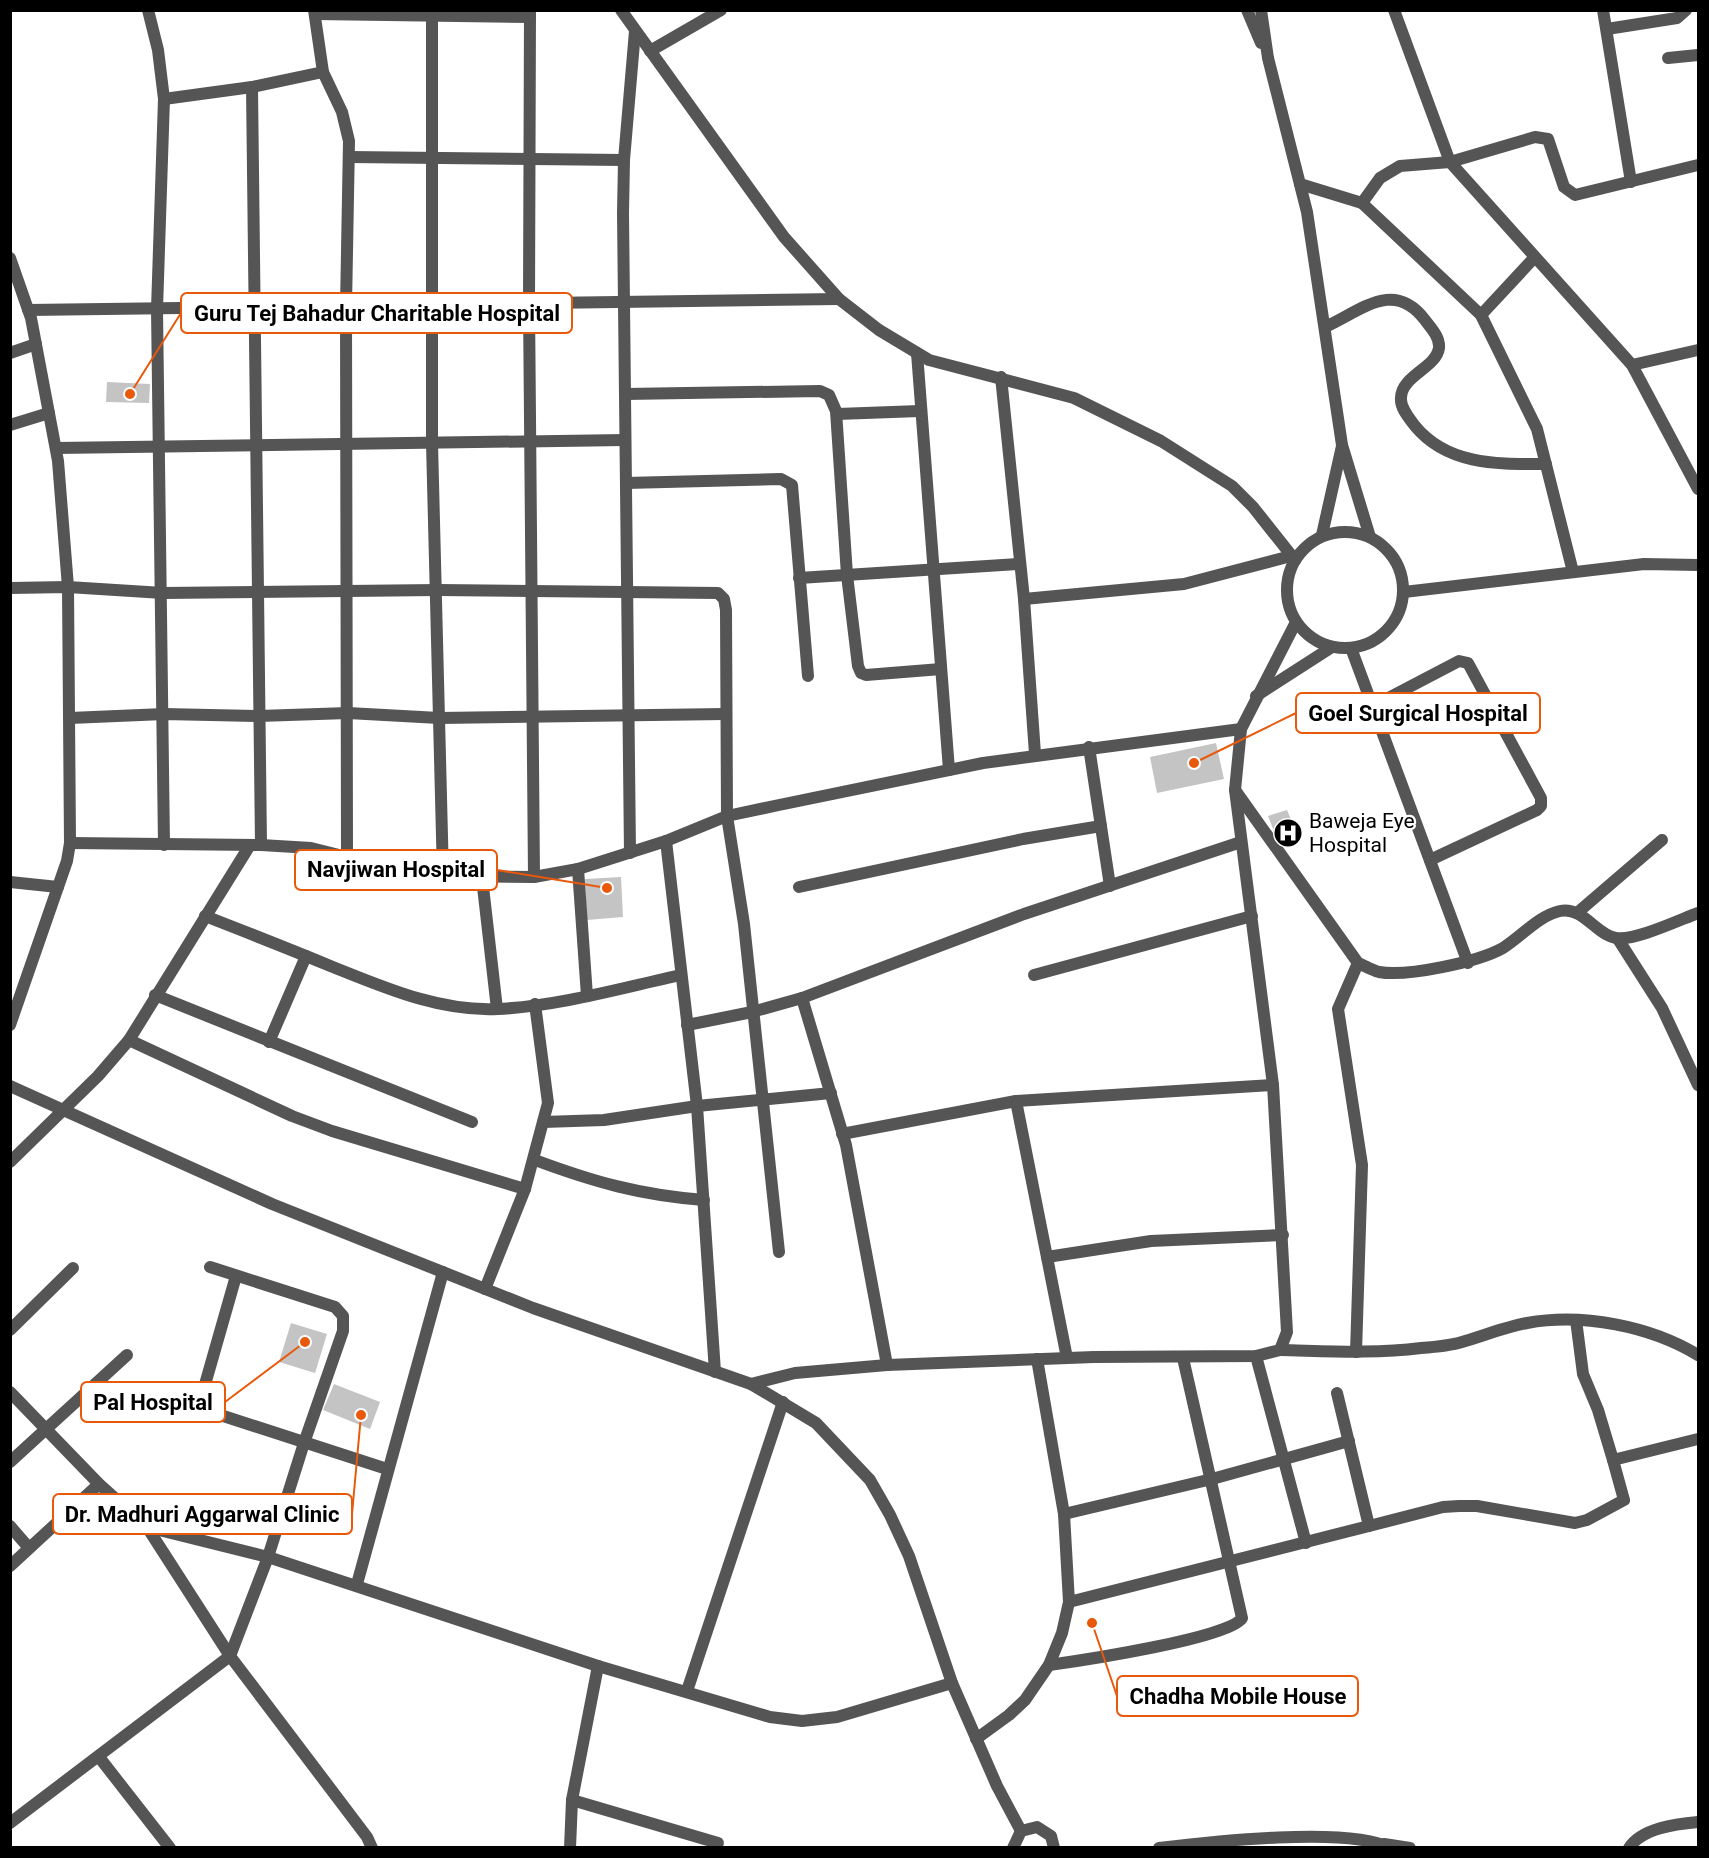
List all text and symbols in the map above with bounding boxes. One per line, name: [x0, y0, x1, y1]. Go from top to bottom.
callout: Guru Tej Bahadur Charitable Hospital: [181, 293, 572, 333]
text: Guru Tej Bahadur Charitable Hospital: [194, 301, 560, 326]
callout: Goel Surgical Hospital: [1296, 693, 1540, 733]
text: Goel Surgical Hospital: [1308, 701, 1528, 726]
place label: Baweja Eye Hospital: [1309, 809, 1415, 857]
hospital icon: Baweja Eye Hospital: [1272, 817, 1304, 849]
callout: Navjiwan Hospital: [295, 850, 497, 890]
text: Navjiwan Hospital: [307, 857, 485, 882]
callout: Pal Hospital: [81, 1382, 225, 1422]
text: Pal Hospital: [93, 1390, 213, 1415]
callout: Dr. Madhuri Aggarwal Clinic: [53, 1494, 352, 1534]
text: Dr. Madhuri Aggarwal Clinic: [65, 1502, 339, 1527]
callout: Chadha Mobile House: [1117, 1676, 1358, 1716]
text: Chadha Mobile House: [1130, 1684, 1347, 1709]

